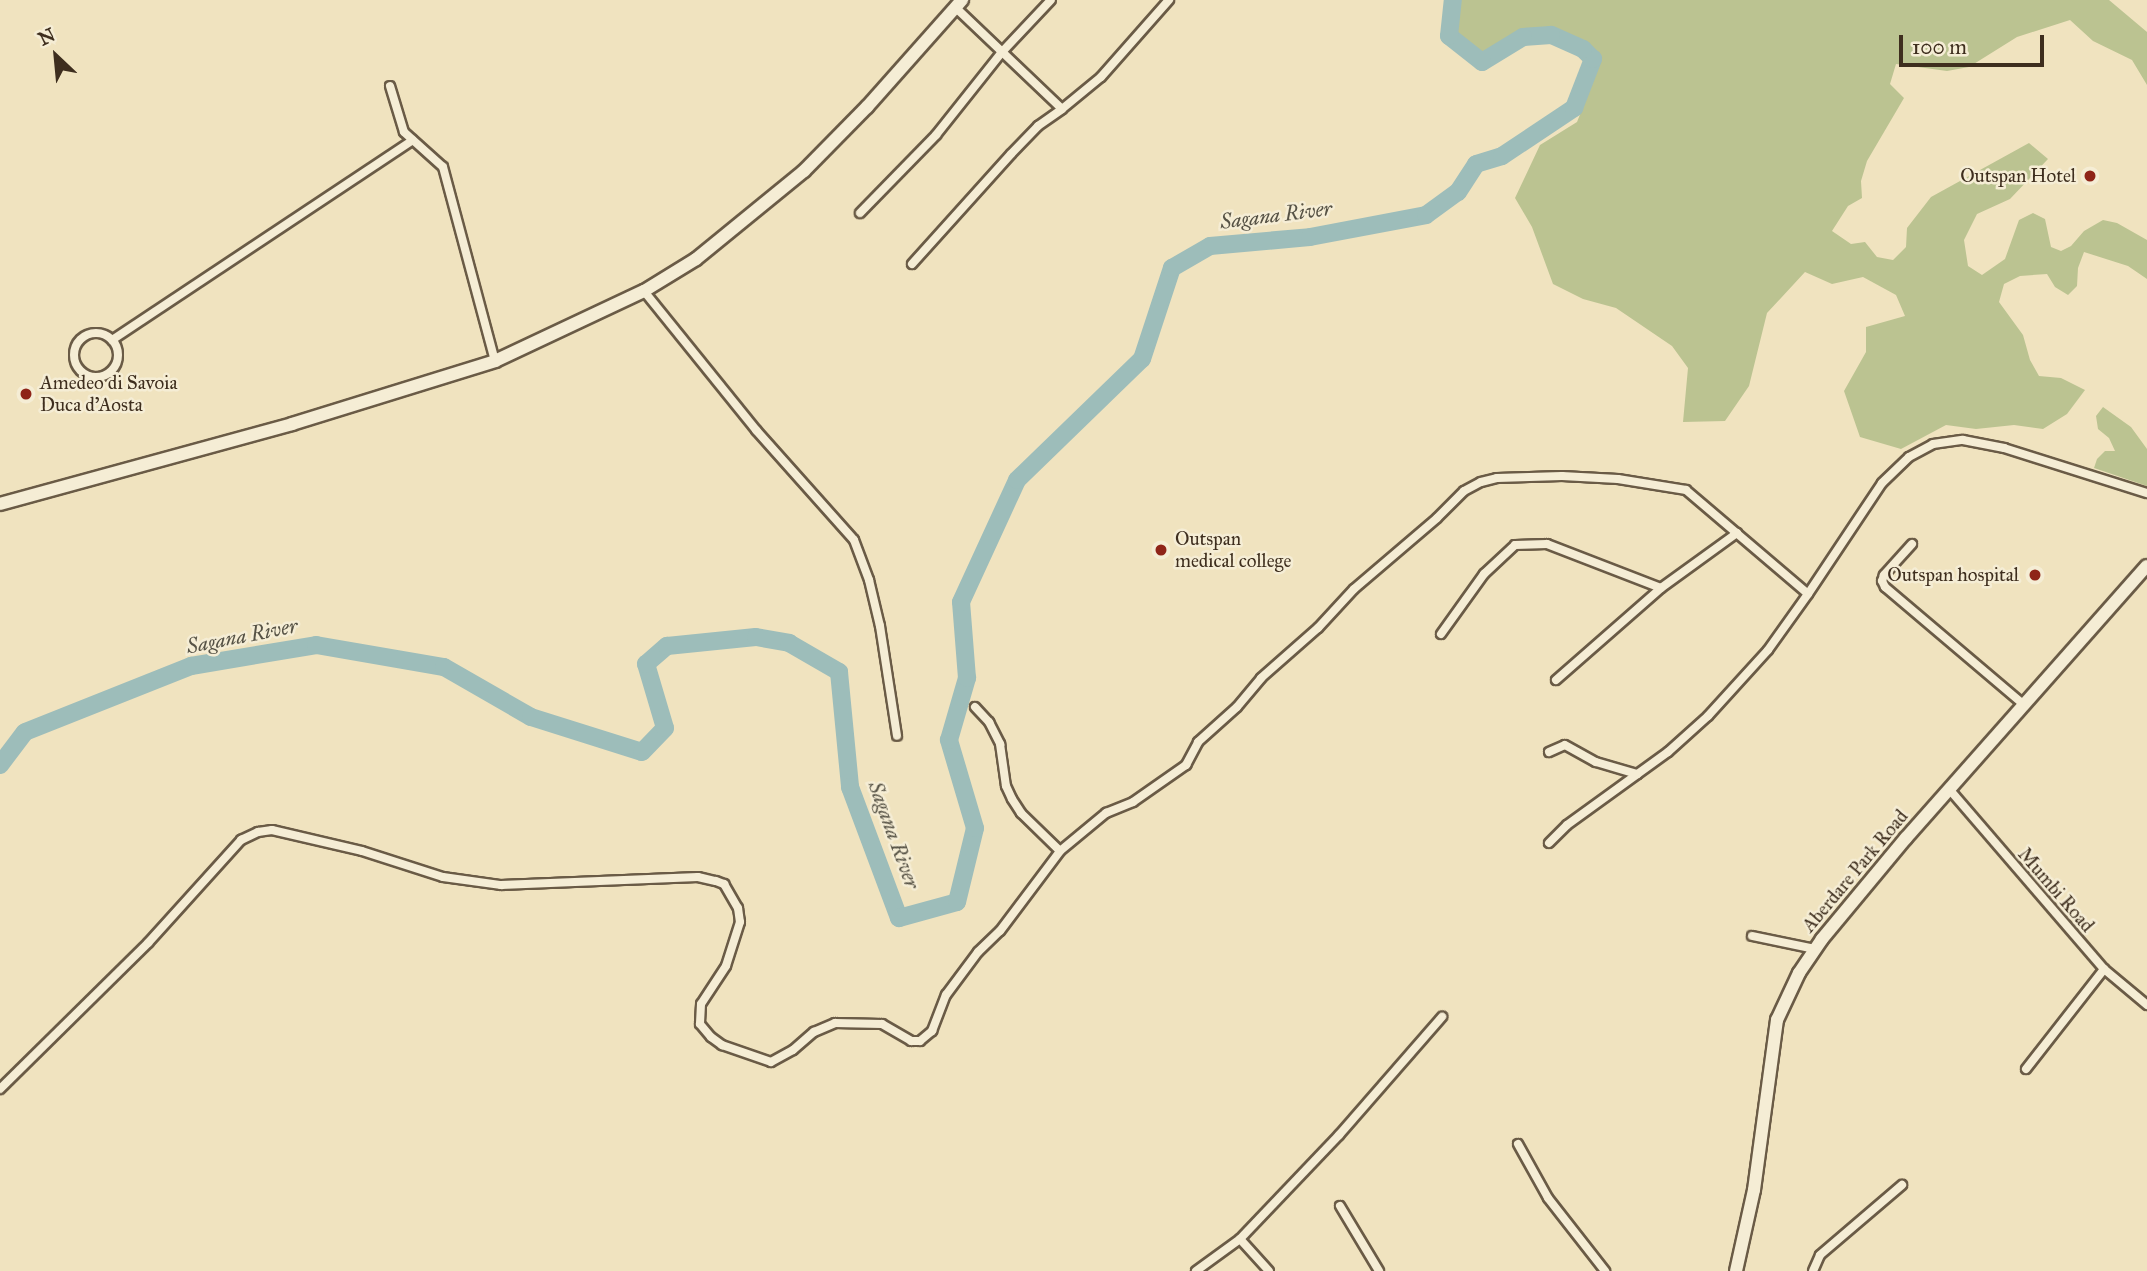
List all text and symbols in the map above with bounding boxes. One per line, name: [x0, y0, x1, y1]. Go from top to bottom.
north arrow: [21, 21, 91, 91]
scale bar: [1902, 21, 2047, 65]
text: N: [34, 23, 59, 51]
text: 100 m: [1912, 34, 1967, 60]
place label: Outspan Hotel: [1960, 165, 2076, 187]
marker: Outspan Hotel: [2082, 168, 2098, 184]
water label: Sagana River: [1219, 196, 1333, 234]
place label: Amedeo di Savoia Duca d’Aosta: [40, 372, 177, 416]
marker: Amedeo di Savoia Duca d’Aosta: [18, 386, 34, 402]
place label: Outspan medical college: [1175, 528, 1291, 572]
marker: Outspan medical college: [1153, 542, 1169, 558]
place label: Outspan hospital: [1887, 564, 2019, 586]
marker: Outspan hospital: [2025, 565, 2045, 585]
water label: Sagana River: [184, 613, 300, 659]
water label: Sagana River: [863, 778, 925, 892]
street label: Aberdare Park Road: [1797, 805, 1913, 937]
street label: Mumbi Road: [2013, 843, 2099, 937]

